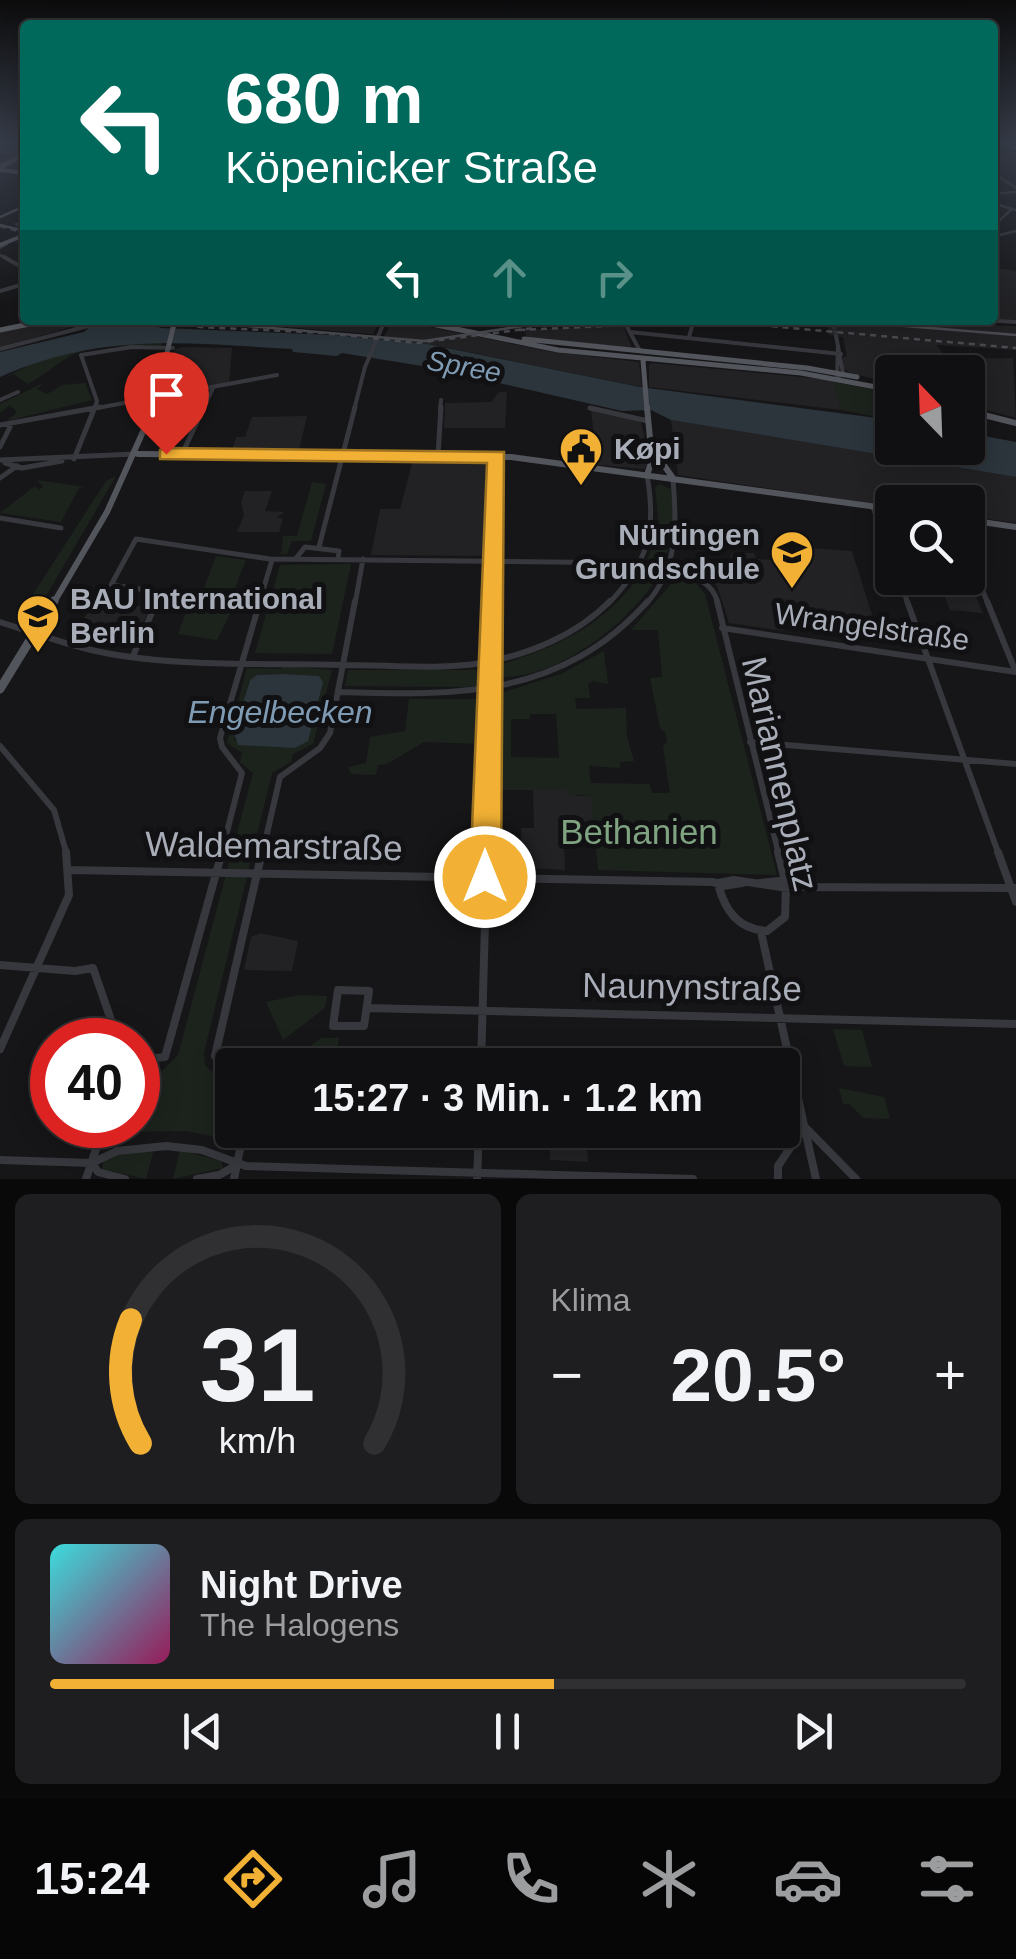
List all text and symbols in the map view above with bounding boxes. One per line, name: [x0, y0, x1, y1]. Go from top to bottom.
icon: left: [60, 60, 190, 190]
text: 680 m: [225, 60, 423, 138]
text: Köpenicker Straße: [225, 142, 598, 193]
icon: left: [377, 250, 432, 305]
icon: ahead: [482, 250, 537, 305]
icon: right: [587, 250, 642, 305]
water label: Spree: [424, 345, 503, 388]
pin: [124, 352, 209, 455]
north arrow: [875, 355, 985, 465]
map controls: [875, 355, 985, 595]
icon: arrive: [139, 367, 194, 422]
public building icon: Køpi: [558, 426, 604, 487]
place label: Køpi: [614, 432, 681, 465]
button: search: [875, 485, 985, 595]
place label: Nürtingen Grundschule: [575, 518, 760, 585]
school or university icon: Nürtingen Grundschule: [769, 529, 815, 590]
place label: BAU International Berlin: [70, 582, 323, 649]
school or university icon: BAU International Berlin: [15, 593, 61, 654]
street label: Wrangelstraße: [773, 597, 972, 656]
street label: Mariannenplatz: [735, 653, 826, 895]
water label: Engelbecken: [187, 694, 373, 730]
park label: Bethanien: [560, 812, 718, 851]
street label: Waldemarstraße: [145, 824, 403, 867]
position arrow: [433, 825, 537, 929]
street label: Naunynstraße: [582, 965, 802, 1008]
speed limit sign: 40: [30, 1018, 160, 1148]
text: 15:27 · 3 Min. · 1.2 km: [312, 1077, 703, 1119]
text: Klima: [551, 1282, 631, 1318]
text: 31: [200, 1307, 316, 1423]
text: 20.5°: [670, 1333, 846, 1417]
text: −: [551, 1344, 583, 1406]
text: +: [934, 1344, 966, 1406]
text: km/h: [219, 1421, 296, 1461]
text: Night Drive: [200, 1564, 403, 1606]
text: The Halogens: [200, 1607, 399, 1643]
icon: previous: [175, 1704, 230, 1759]
icon: pause: [480, 1704, 535, 1759]
icon: next: [786, 1704, 841, 1759]
icon: directions: [218, 1844, 288, 1914]
icon: music: [357, 1844, 427, 1914]
icon: phone: [496, 1844, 566, 1914]
icon: climate: [634, 1844, 704, 1914]
icon: car: [773, 1844, 843, 1914]
icon: filters: [912, 1844, 982, 1914]
text: 15:24: [34, 1853, 149, 1904]

